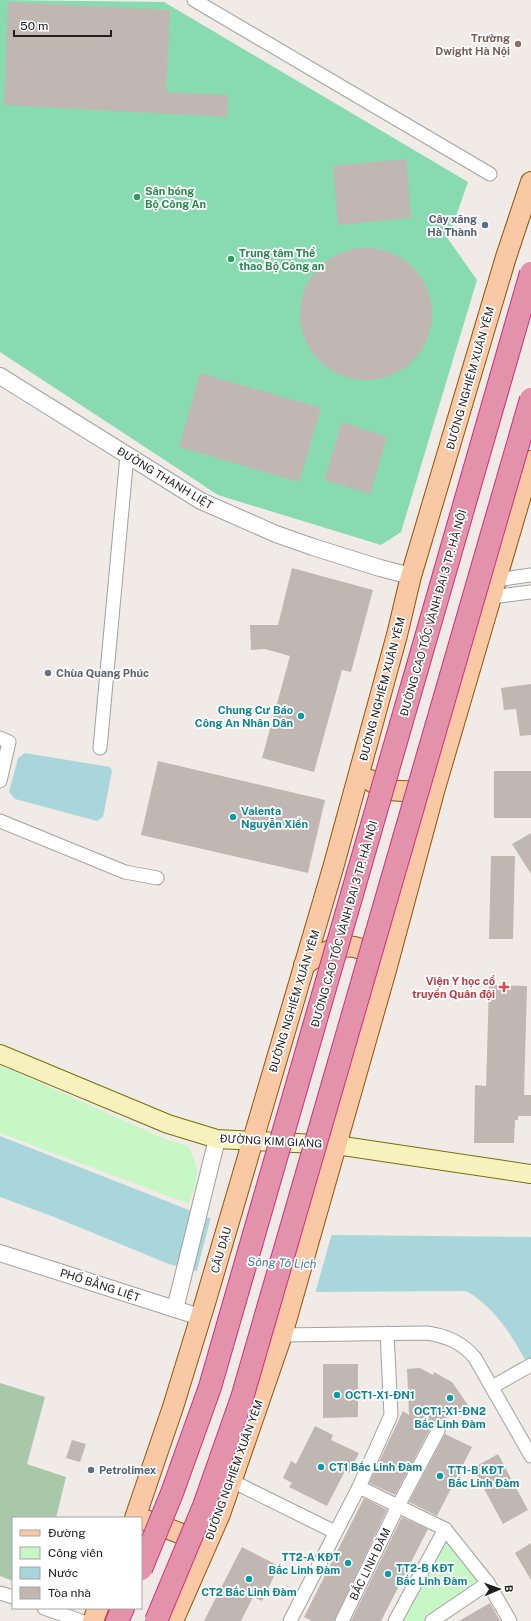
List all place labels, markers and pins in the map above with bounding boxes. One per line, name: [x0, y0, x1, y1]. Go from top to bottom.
place label: Trường Dwight Hà Nội: [435, 32, 510, 58]
marker: Trường Dwight Hà Nội: [513, 39, 523, 49]
place label: Sân bóng Bộ Công An: [145, 185, 206, 211]
marker: Sân bóng Bộ Công An: [132, 192, 142, 202]
place label: Cây xăng Hà Thành: [427, 213, 477, 238]
marker: Cây xăng Hà Thành: [480, 220, 490, 230]
place label: Trung tâm Thể thao Bộ Công an: [239, 246, 324, 273]
marker: Trung tâm Thể thao Bộ Công an: [226, 254, 236, 264]
place label: Chùa Quang Phúc: [56, 667, 149, 679]
marker: Chùa Quang Phúc: [43, 668, 53, 678]
place label: Chung Cư Báo Công An Nhân Dân: [195, 704, 293, 729]
marker: Chung Cư Báo Công An Nhân Dân: [296, 711, 306, 721]
place label: Valenta Nguyễn Xiển: [241, 805, 308, 830]
marker: Valenta Nguyễn Xiển: [228, 812, 238, 822]
place label: Viện Y học cổ truyền Quân đội: [412, 974, 495, 1001]
marker: Viện Y học cổ truyền Quân đội: [498, 981, 510, 993]
place label: OCT1-X1-ĐN1: [345, 1389, 415, 1401]
marker: OCT1-X1-ĐN1: [332, 1390, 342, 1400]
marker: OCT1-X1-ĐN2 Bắc Linh Đàm: [445, 1393, 455, 1403]
place label: OCT1-X1-ĐN2 Bắc Linh Đàm: [414, 1405, 486, 1430]
place label: CT1 Bắc Linh Đàm: [329, 1461, 422, 1473]
marker: CT1 Bắc Linh Đàm: [316, 1462, 326, 1472]
place label: Petrolimex: [99, 1464, 157, 1476]
place label: TT1-B KĐT Bắc Linh Đàm: [448, 1464, 520, 1489]
marker: Petrolimex: [86, 1465, 96, 1475]
marker: TT1-B KĐT Bắc Linh Đàm: [435, 1471, 445, 1481]
place label: TT2-A KĐT Bắc Linh Đàm: [269, 1551, 340, 1576]
marker: TT2-A KĐT Bắc Linh Đàm: [343, 1558, 353, 1568]
place label: TT2-B KĐT Bắc Linh Đàm: [396, 1562, 468, 1587]
marker: TT2-B KĐT Bắc Linh Đàm: [383, 1569, 393, 1579]
marker: CT2 Bắc Linh Đàm: [244, 1574, 254, 1584]
place label: CT2 Bắc Linh Đàm: [201, 1586, 297, 1598]

